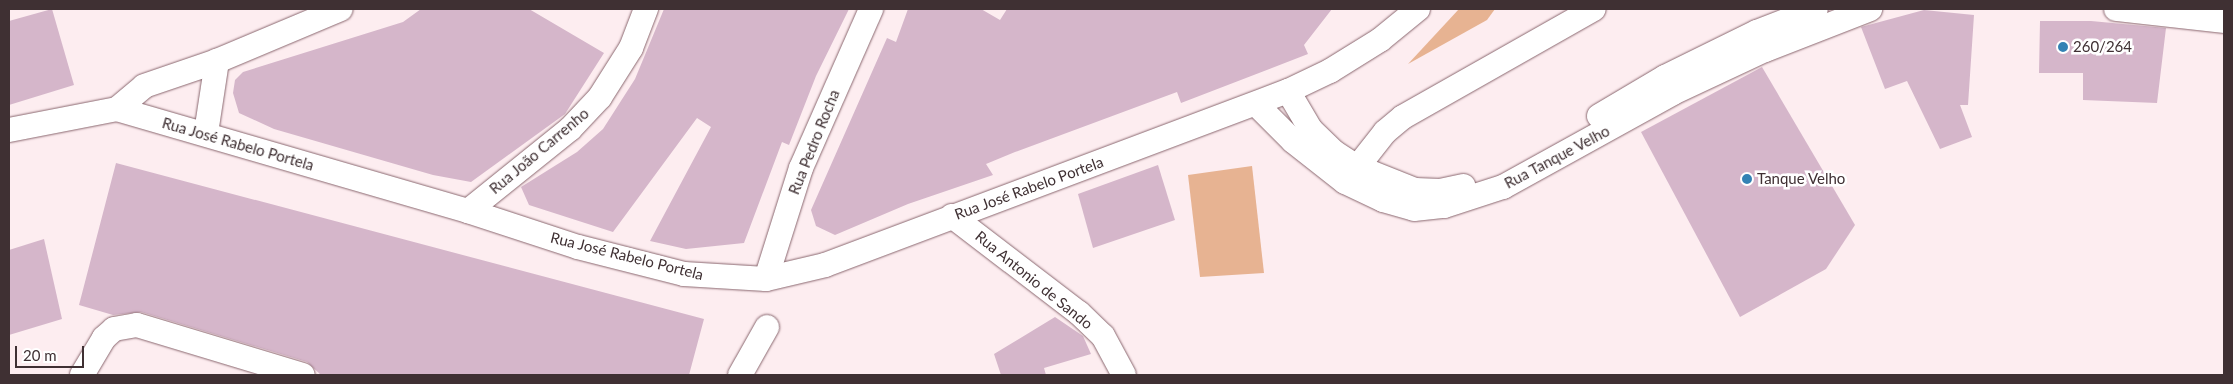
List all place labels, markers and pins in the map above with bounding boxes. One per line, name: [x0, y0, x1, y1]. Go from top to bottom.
place label: 260/264: [2073, 38, 2132, 56]
marker: 260/264: [2057, 41, 2069, 53]
place label: Tanque Velho: [1757, 170, 1846, 188]
marker: Tanque Velho: [1741, 173, 1753, 185]

